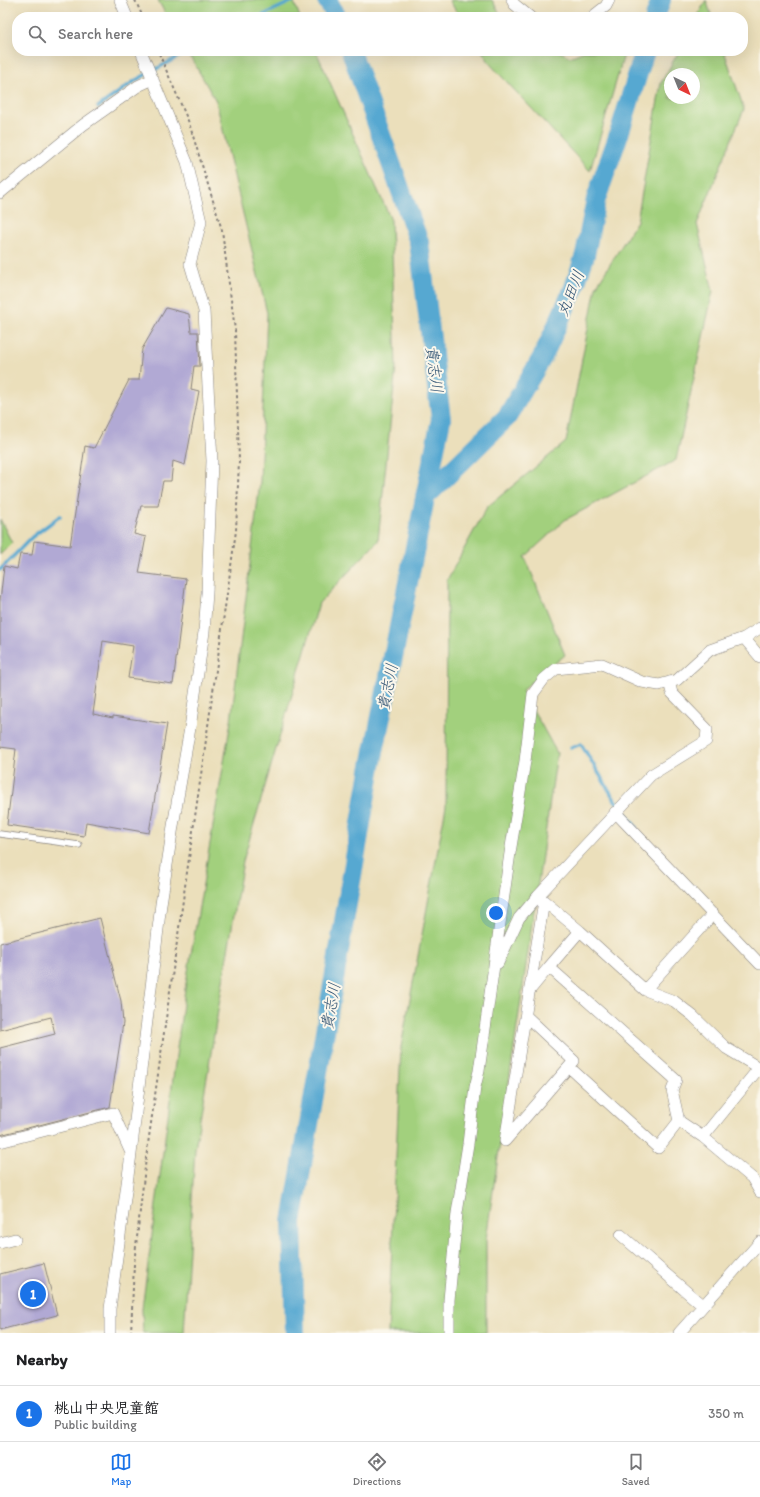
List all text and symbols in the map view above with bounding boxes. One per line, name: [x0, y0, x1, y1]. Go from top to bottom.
search box: [12, 12, 748, 56]
icon: search: [26, 23, 48, 45]
text: Search here: [58, 25, 133, 43]
north arrow: [664, 68, 700, 104]
water label: 丸田川: [553, 267, 588, 319]
water label: 貴志川: [422, 344, 447, 394]
water label: 貴志川: [374, 662, 401, 712]
your location: [486, 903, 506, 923]
water label: 貴志川: [317, 981, 344, 1031]
pin: 1: [20, 1279, 46, 1309]
text: Nearby: [16, 1349, 68, 1369]
text: 桃山中央児童館: [54, 1399, 159, 1417]
text: 1: [26, 1406, 32, 1421]
text: 350 m: [708, 1406, 744, 1421]
text: Public building: [54, 1417, 137, 1432]
tab: Map: [110, 1451, 132, 1488]
tab: Directions: [353, 1451, 401, 1488]
tab: Saved: [622, 1451, 650, 1488]

